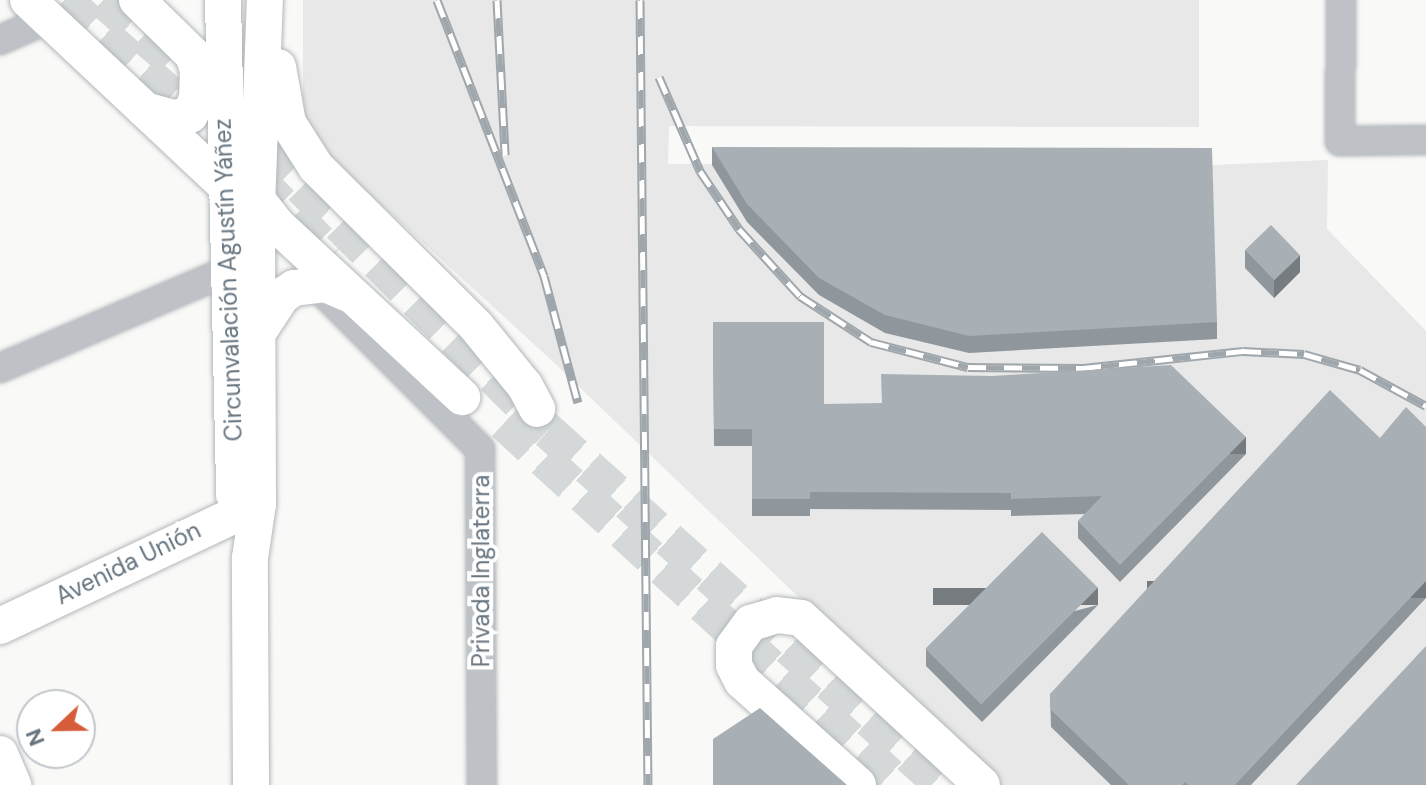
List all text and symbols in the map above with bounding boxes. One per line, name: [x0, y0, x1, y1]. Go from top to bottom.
street label: Circunvalación Agustín Yáñez: [208, 118, 248, 442]
street label: Privada Inglaterra: [467, 475, 495, 667]
street label: Avenida Unión: [51, 515, 205, 611]
north arrow: [16, 689, 96, 769]
text: N: [19, 725, 52, 750]

